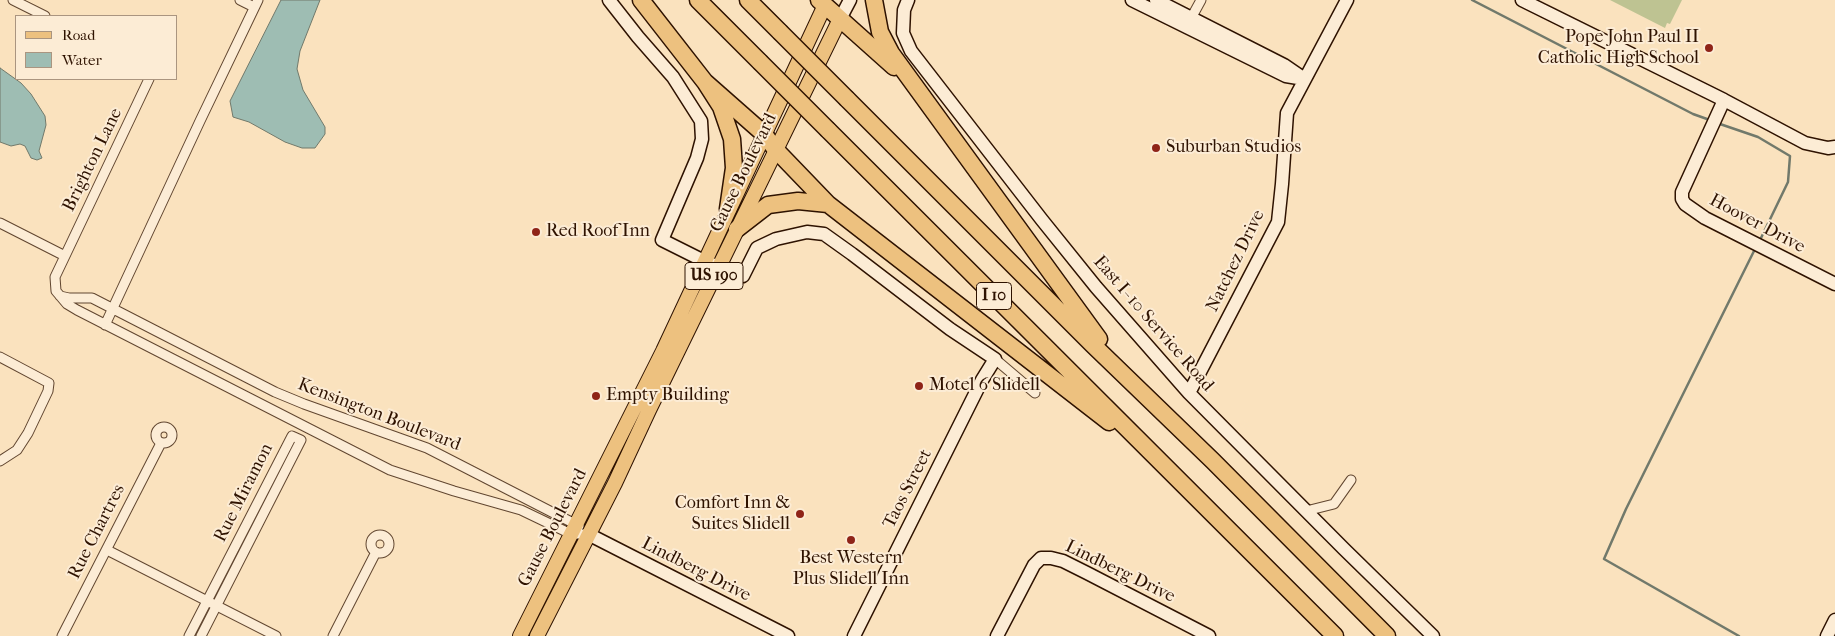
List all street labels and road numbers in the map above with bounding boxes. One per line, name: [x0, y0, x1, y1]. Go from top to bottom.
street label: Brighton Lane: [59, 105, 127, 215]
street label: Gause Boulevard: [706, 110, 782, 236]
street label: Hoover Drive: [1706, 190, 1808, 258]
street label: Natchez Drive: [1202, 207, 1270, 315]
street label: East I- 10 Service Road: [1088, 252, 1218, 396]
road number: US 190: [685, 262, 743, 290]
road number: I 10: [976, 282, 1012, 310]
street label: Kensington Boulevard: [294, 374, 464, 456]
street label: Rue Miramon: [210, 440, 278, 546]
street label: Taos Street: [879, 446, 937, 532]
street label: Gause Boulevard: [514, 465, 592, 591]
street label: Rue Chartres: [64, 481, 130, 583]
street label: Lindberg Drive: [638, 533, 754, 607]
street label: Lindberg Drive: [1061, 536, 1179, 608]

